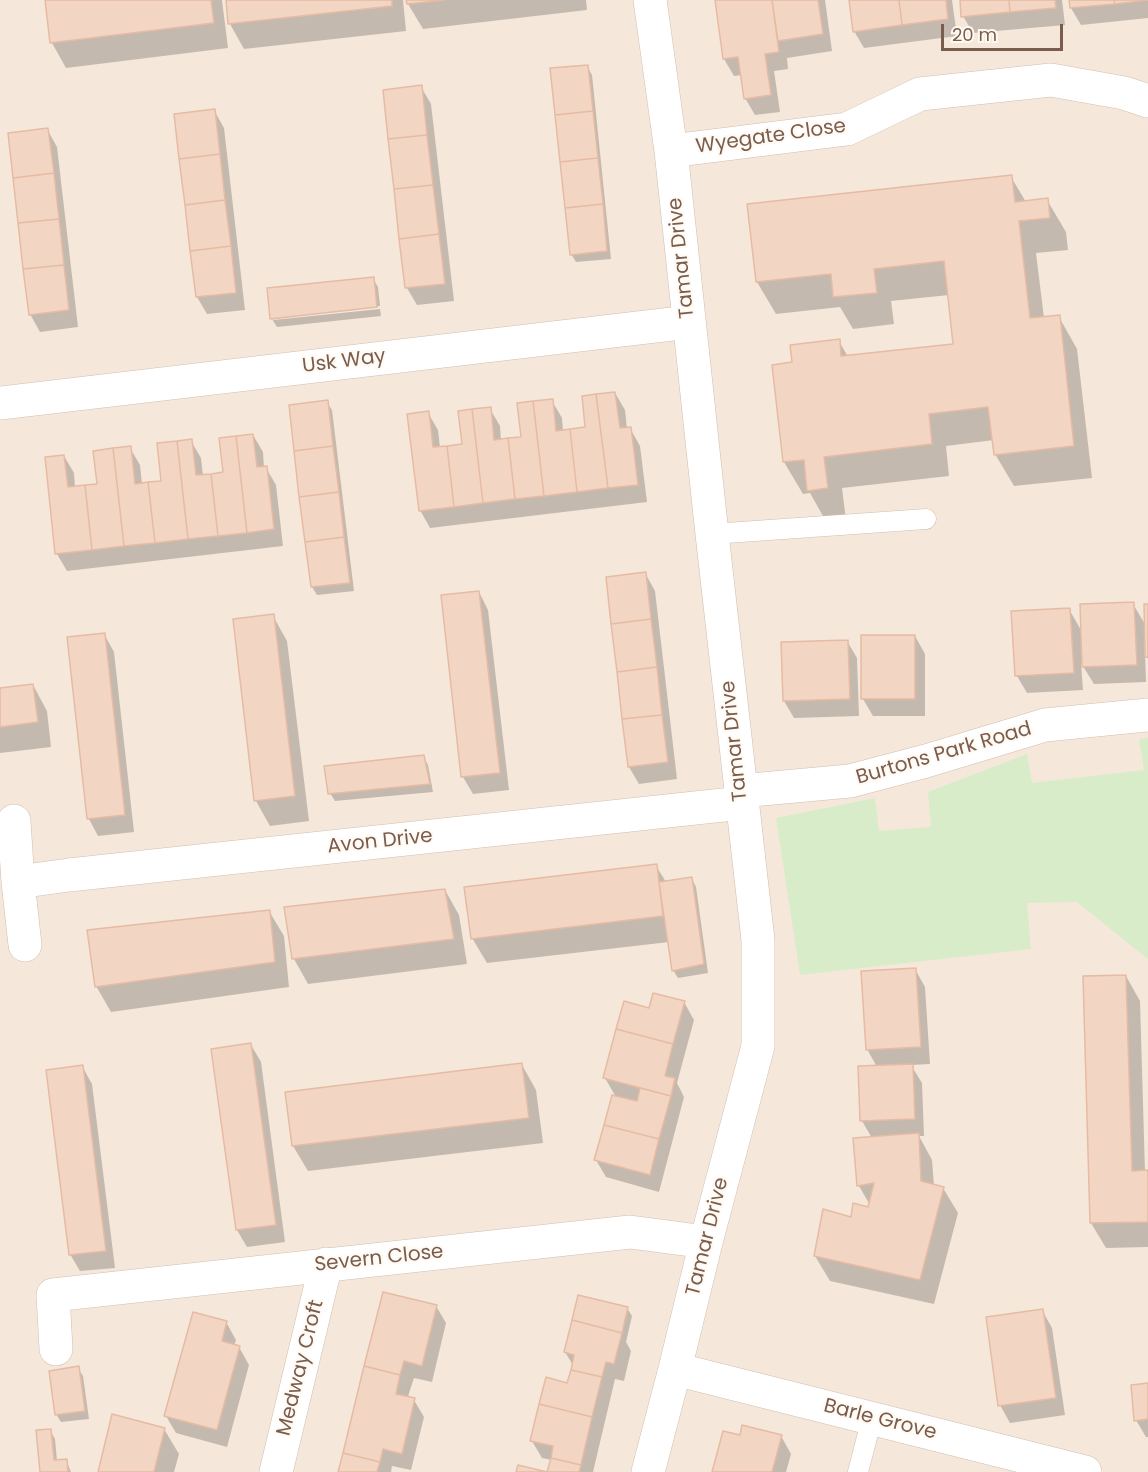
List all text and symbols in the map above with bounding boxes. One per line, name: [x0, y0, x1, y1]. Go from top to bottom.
scale bar: [944, 12, 1066, 50]
text: 20 m: [952, 22, 997, 47]
street label: Wyegate Close: [694, 115, 848, 159]
street label: Tamar Drive: [664, 196, 700, 320]
street label: Usk Way: [301, 345, 387, 379]
street label: Tamar Drive: [717, 679, 753, 803]
street label: Burtons Park Road: [854, 717, 1034, 791]
street label: Avon Drive: [326, 825, 434, 859]
street label: Tamar Drive: [682, 1175, 734, 1299]
street label: Severn Close: [313, 1240, 445, 1278]
street label: Medway Croft: [273, 1298, 329, 1438]
street label: Barle Grove: [821, 1394, 939, 1446]

